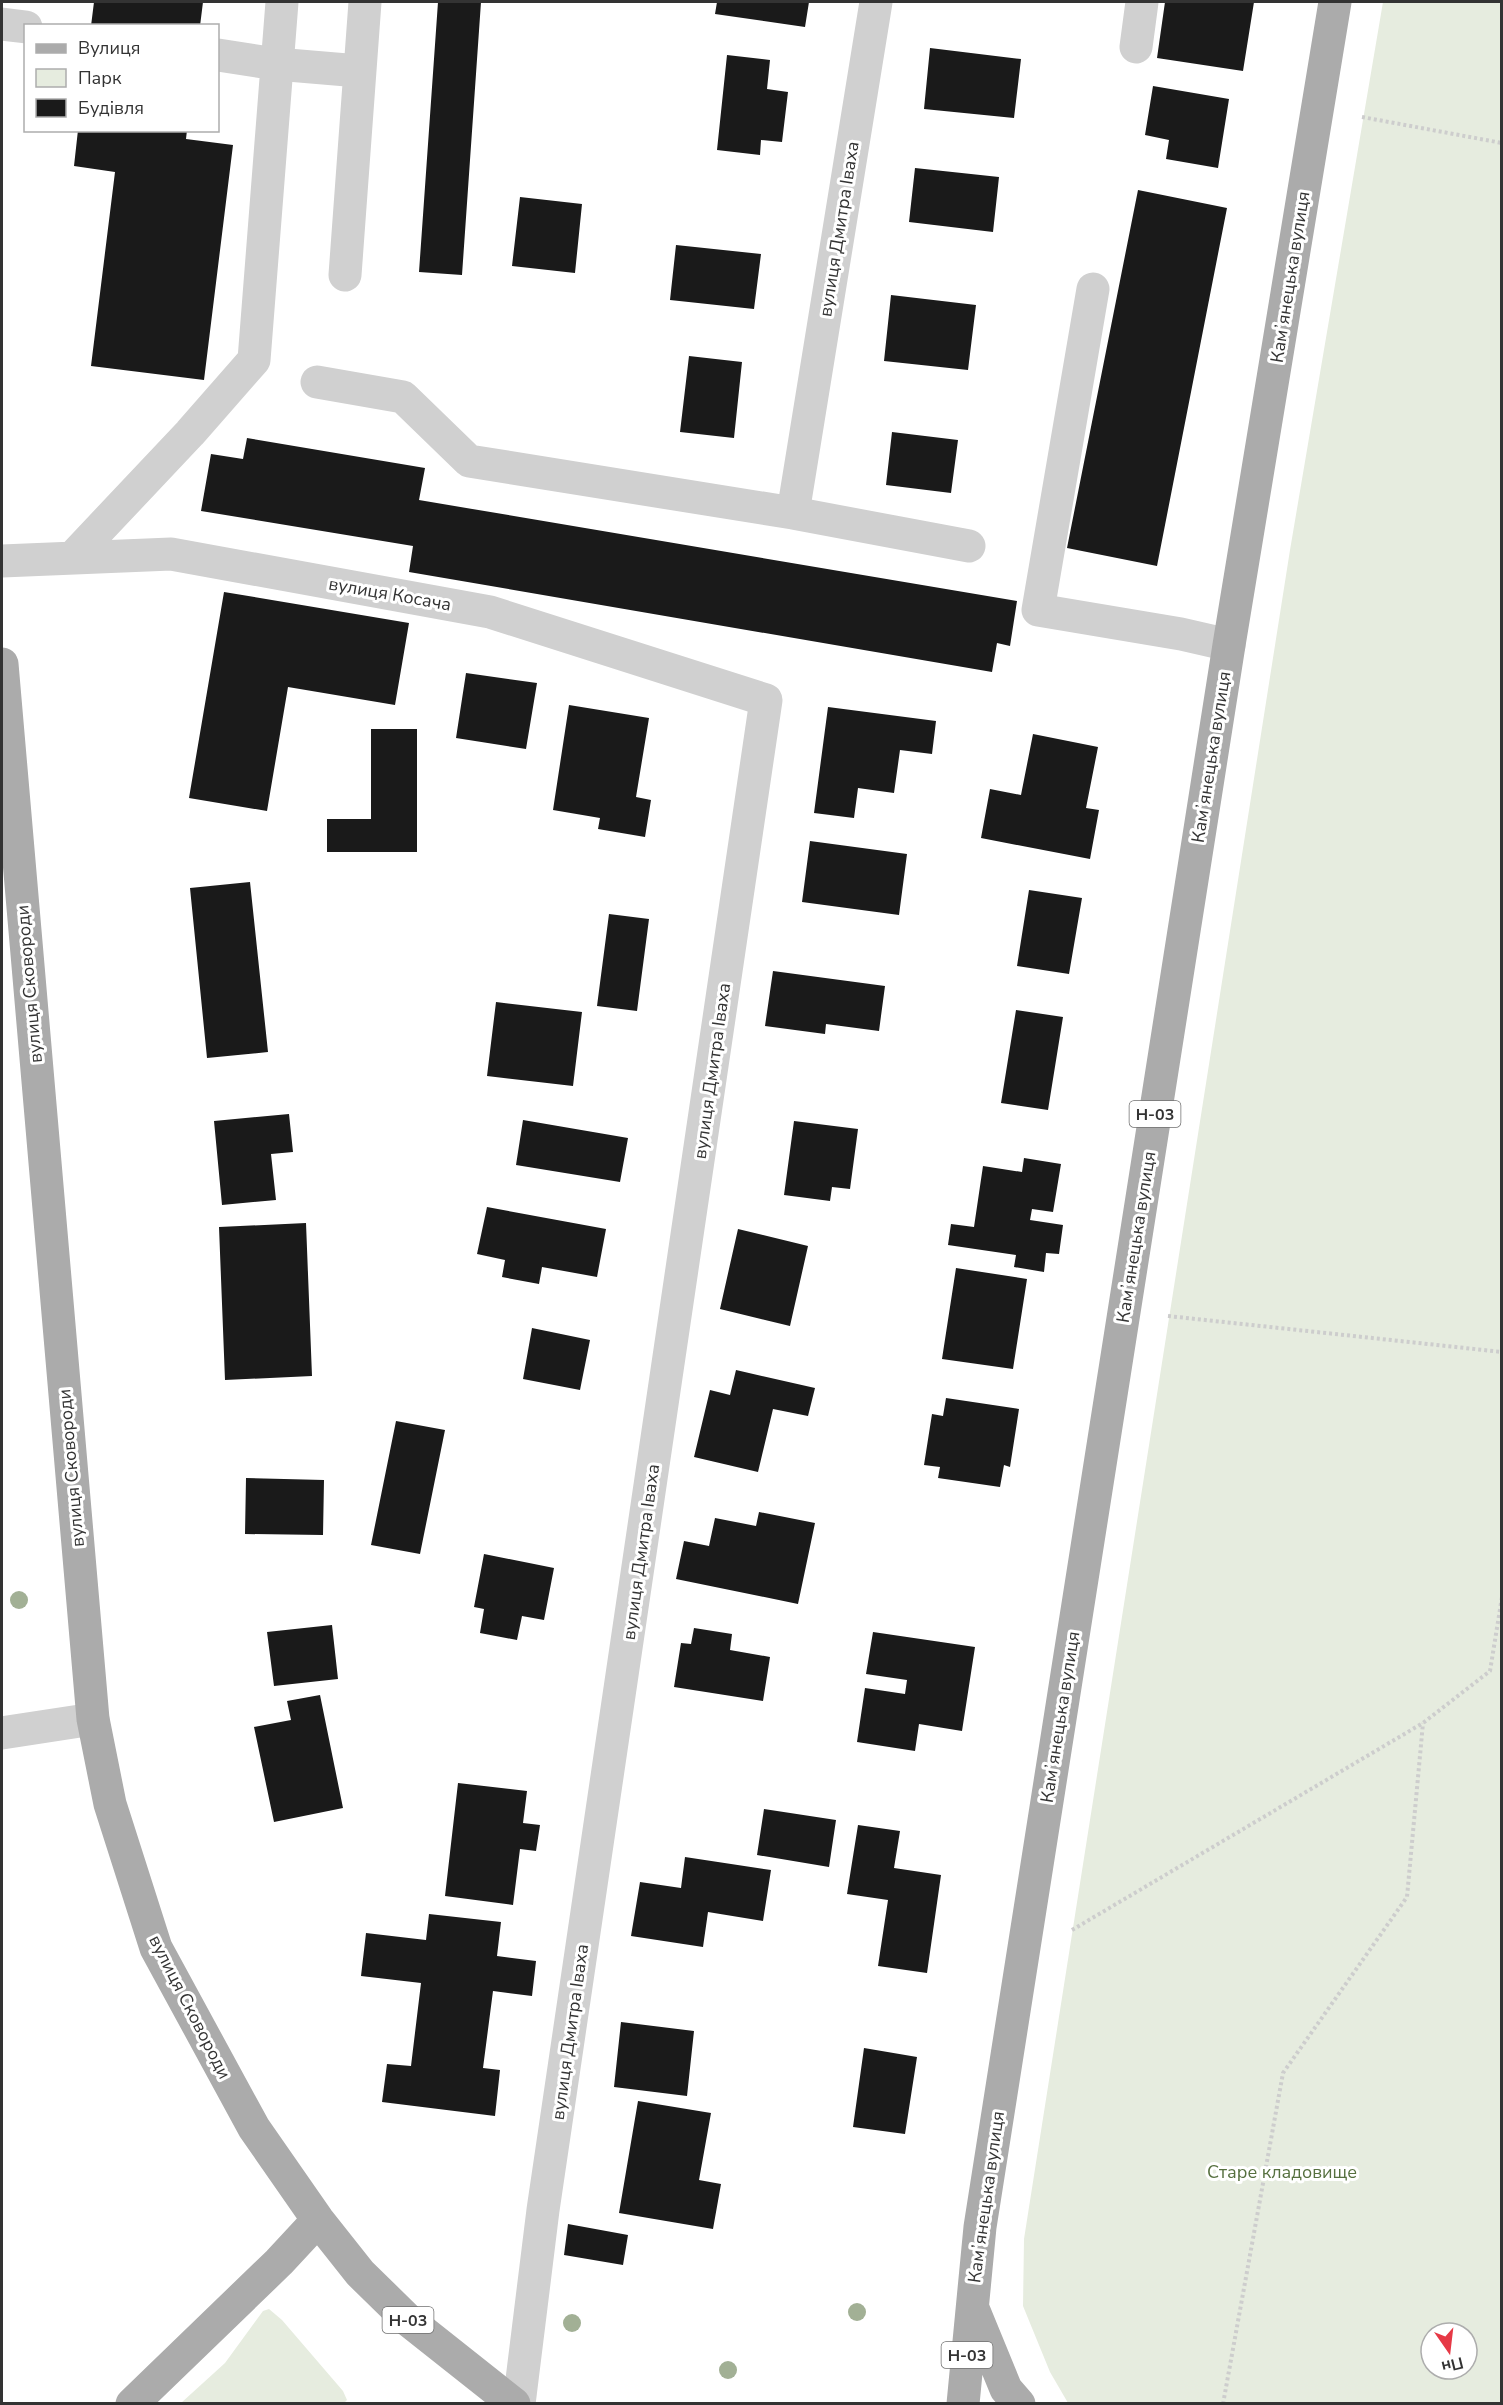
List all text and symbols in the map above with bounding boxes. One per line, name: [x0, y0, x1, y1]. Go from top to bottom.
legend: [24, 24, 219, 132]
text: Вулиця: [78, 36, 140, 60]
text: Парк: [78, 66, 122, 90]
text: Будівля: [78, 96, 144, 120]
street label: вулиця Дмитра Іваха: [813, 139, 865, 319]
street label: Камʼянецька вулиця: [1265, 190, 1315, 364]
street label: вулиця Косача: [327, 571, 453, 617]
street label: Камʼянецька вулиця: [1186, 670, 1236, 844]
street label: вулиця Сковороди: [10, 904, 48, 1064]
street label: вулиця Дмитра Іваха: [688, 981, 736, 1161]
road number: Н-03: [1130, 1101, 1180, 1127]
street label: Камʼянецька вулиця: [1111, 1150, 1161, 1324]
street label: вулиця Сковороди: [52, 1388, 90, 1548]
street label: вулиця Дмитра Іваха: [617, 1462, 665, 1642]
street label: Камʼянецька вулиця: [1035, 1630, 1085, 1804]
street label: вулиця Сковороди: [143, 1931, 237, 2083]
street label: вулиця Дмитра Іваха: [546, 1942, 594, 2122]
street label: Камʼянецька вулиця: [962, 2110, 1010, 2284]
park label: Старе кладовище: [1207, 2160, 1357, 2184]
road number: Н-03: [382, 2307, 434, 2333]
north arrow: [1419, 2321, 1479, 2381]
road number: Н-03: [942, 2342, 992, 2368]
text: Пн: [1439, 2351, 1466, 2378]

